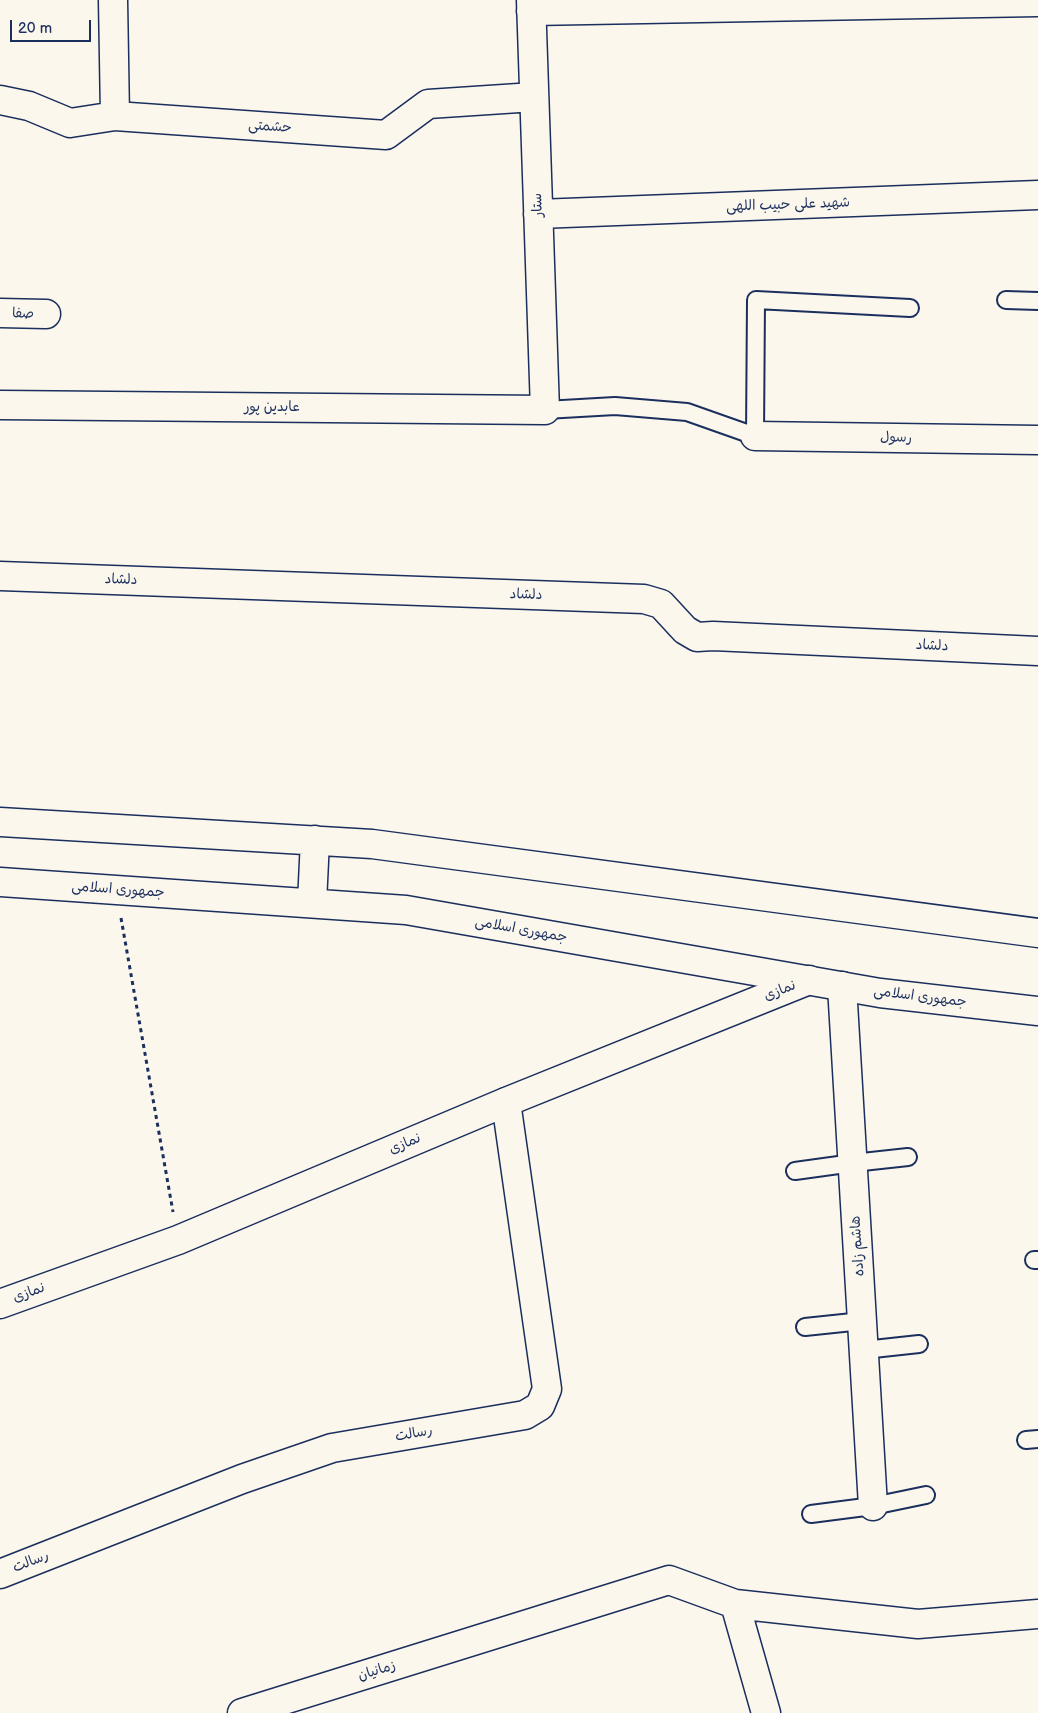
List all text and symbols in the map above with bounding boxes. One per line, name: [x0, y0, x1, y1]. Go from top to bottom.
scale bar: [12, 10, 94, 42]
text: 20 m: [18, 19, 52, 38]
street label: حشمتی: [248, 117, 292, 137]
street label: ستار: [529, 193, 547, 217]
street label: شهید علی حبیب اللهی: [726, 194, 850, 216]
street label: صفا: [12, 305, 34, 323]
street label: عابدین پور: [244, 399, 300, 415]
street label: رسول: [880, 429, 912, 447]
street label: دلشاد: [104, 571, 138, 589]
street label: دلشاد: [509, 586, 543, 604]
street label: دلشاد: [915, 637, 949, 655]
street label: جمهوری اسلامی: [71, 878, 165, 902]
street label: جمهوری اسلامی: [474, 914, 568, 946]
street label: نمازی: [762, 977, 798, 1005]
street label: جمهوری اسلامی: [873, 983, 967, 1011]
street label: نمازی: [387, 1130, 423, 1158]
street label: هاشم زاده: [848, 1215, 868, 1277]
street label: نمازی: [11, 1279, 47, 1307]
street label: رسالت: [394, 1422, 434, 1446]
street label: رسالت: [10, 1547, 52, 1577]
street label: زمانیان: [356, 1657, 398, 1685]

